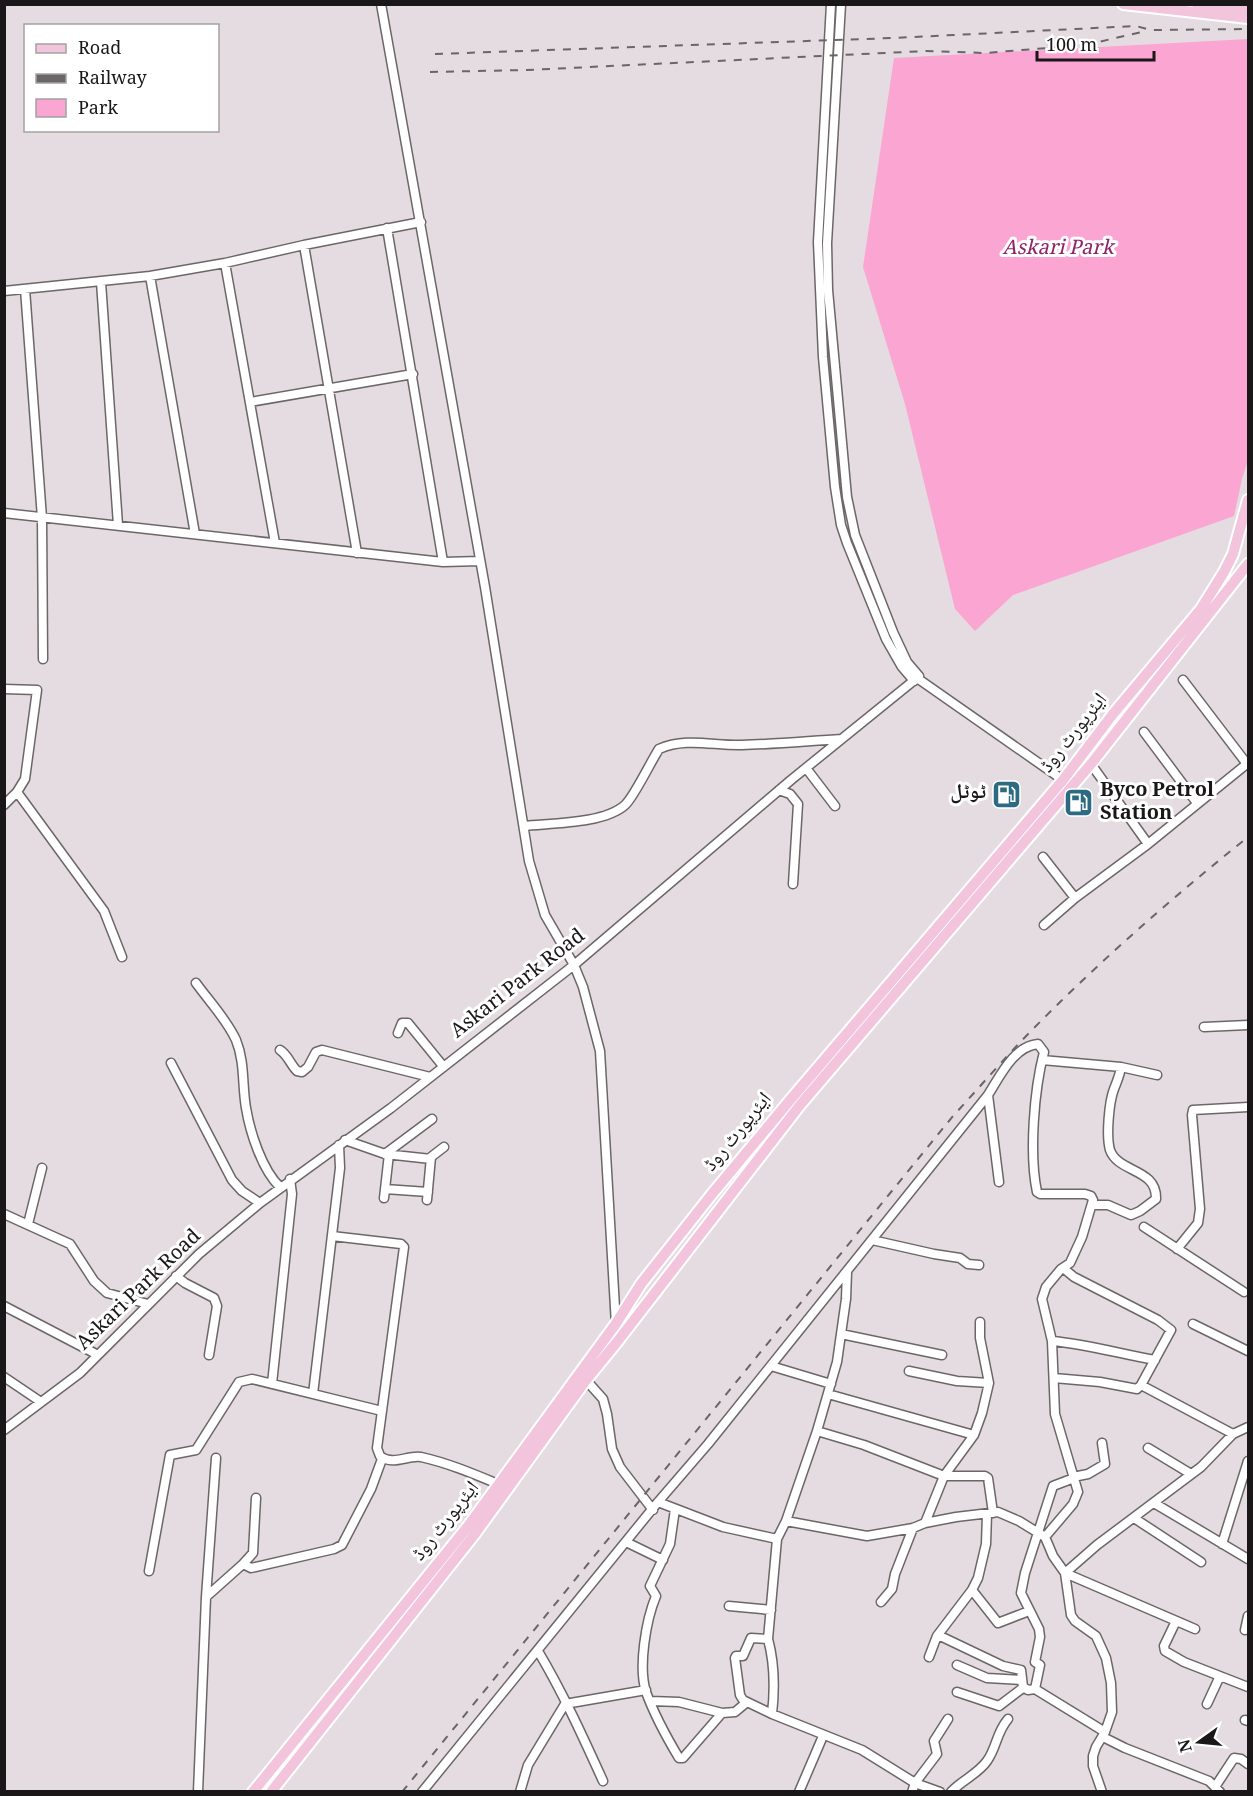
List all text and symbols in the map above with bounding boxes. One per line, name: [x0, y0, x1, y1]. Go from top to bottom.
legend: [24, 24, 219, 132]
scale bar: [1037, 24, 1154, 62]
text: 100 m: [1046, 32, 1097, 62]
text: Road: [78, 35, 121, 65]
text: Railway: [78, 65, 148, 95]
text: Park: [78, 95, 118, 125]
park label: Askari Park: [1003, 233, 1116, 267]
street label: ایئرپورٹ روڈ: [1032, 686, 1118, 782]
place label: Byco Petrol Station: [1100, 775, 1214, 832]
place label: ٹوٹل: [950, 777, 986, 811]
fuel station icon: ٹوٹل: [991, 778, 1023, 810]
fuel station icon: Byco Petrol Station: [1063, 787, 1095, 819]
street label: Askari Park Road: [444, 921, 594, 1049]
street label: ایئرپورٹ روڈ: [696, 1086, 782, 1180]
street label: Askari Park Road: [69, 1222, 211, 1360]
street label: ایئرپورٹ روڈ: [404, 1474, 490, 1570]
north arrow: [1169, 1712, 1229, 1772]
text: N: [1172, 1735, 1202, 1755]

